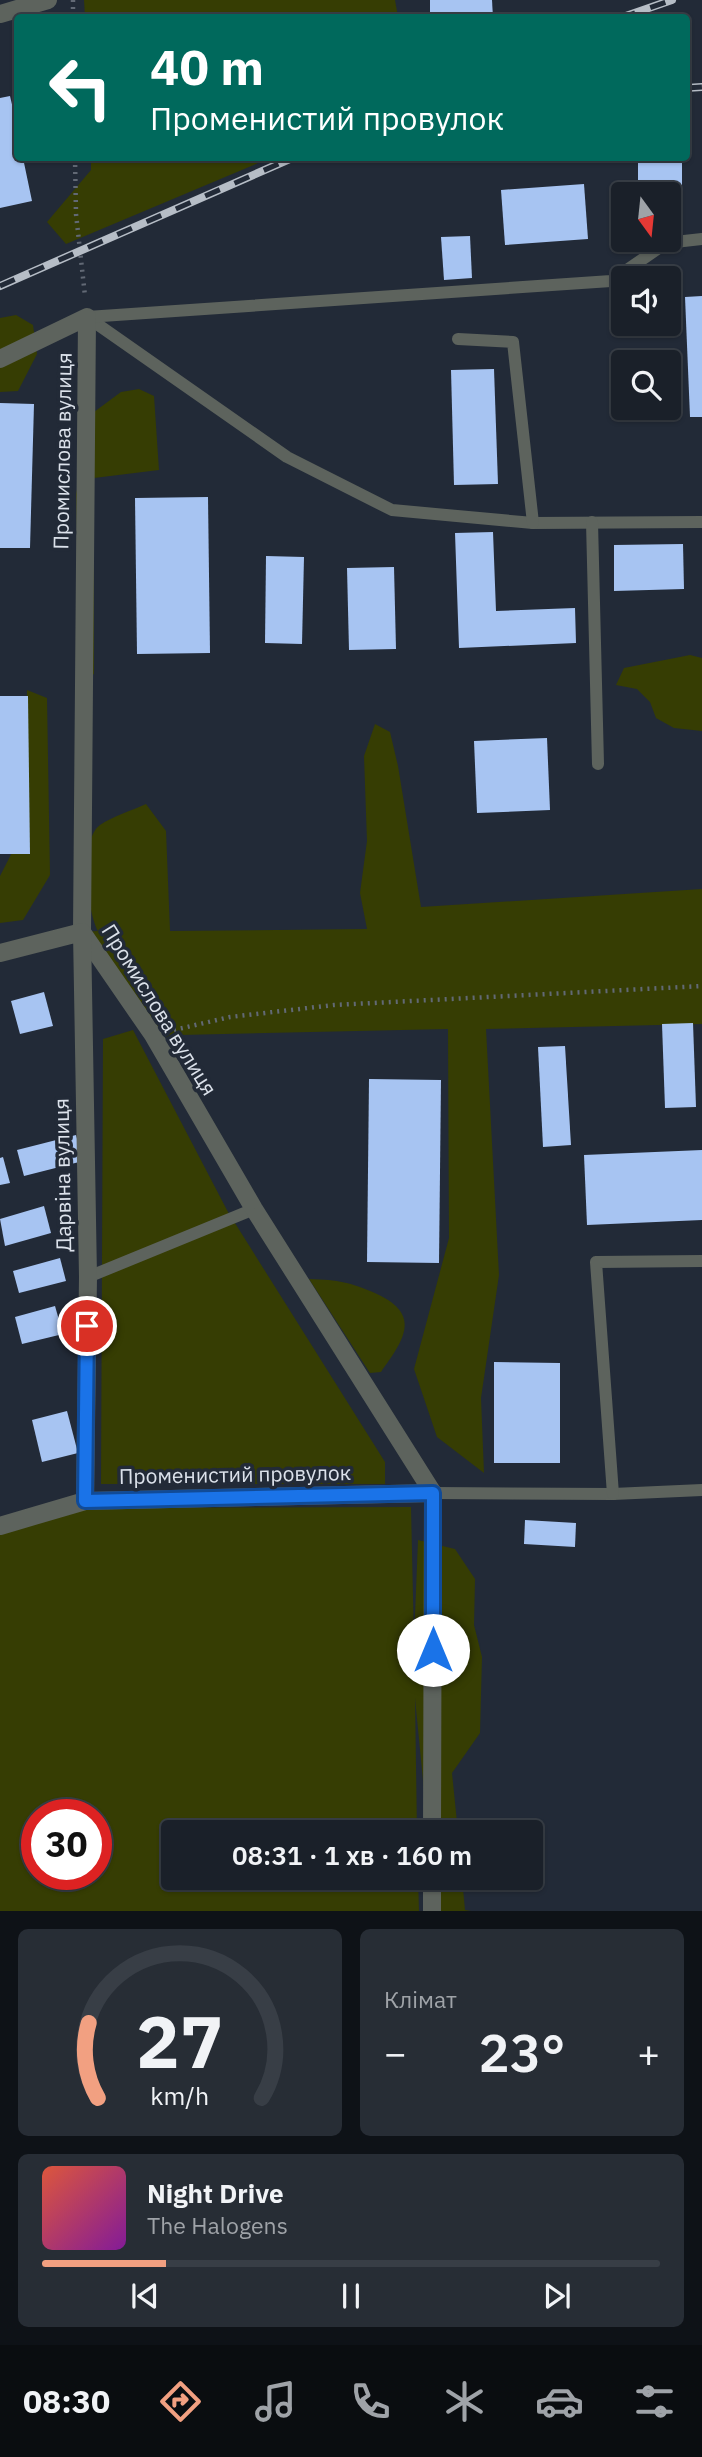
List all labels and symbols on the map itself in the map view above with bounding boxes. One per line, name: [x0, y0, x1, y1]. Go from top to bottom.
north arrow: [611, 182, 681, 252]
street label: Промислова вулиця: [46, 352, 78, 550]
street label: Промислова вулиця: [96, 918, 224, 1100]
street label: Дарвіна вулиця: [47, 1098, 77, 1252]
pin: [57, 1296, 117, 1356]
street label: Променистий провулок: [119, 1458, 351, 1490]
position arrow: [396, 1613, 470, 1687]
speed limit sign: 30: [21, 1799, 112, 1890]

